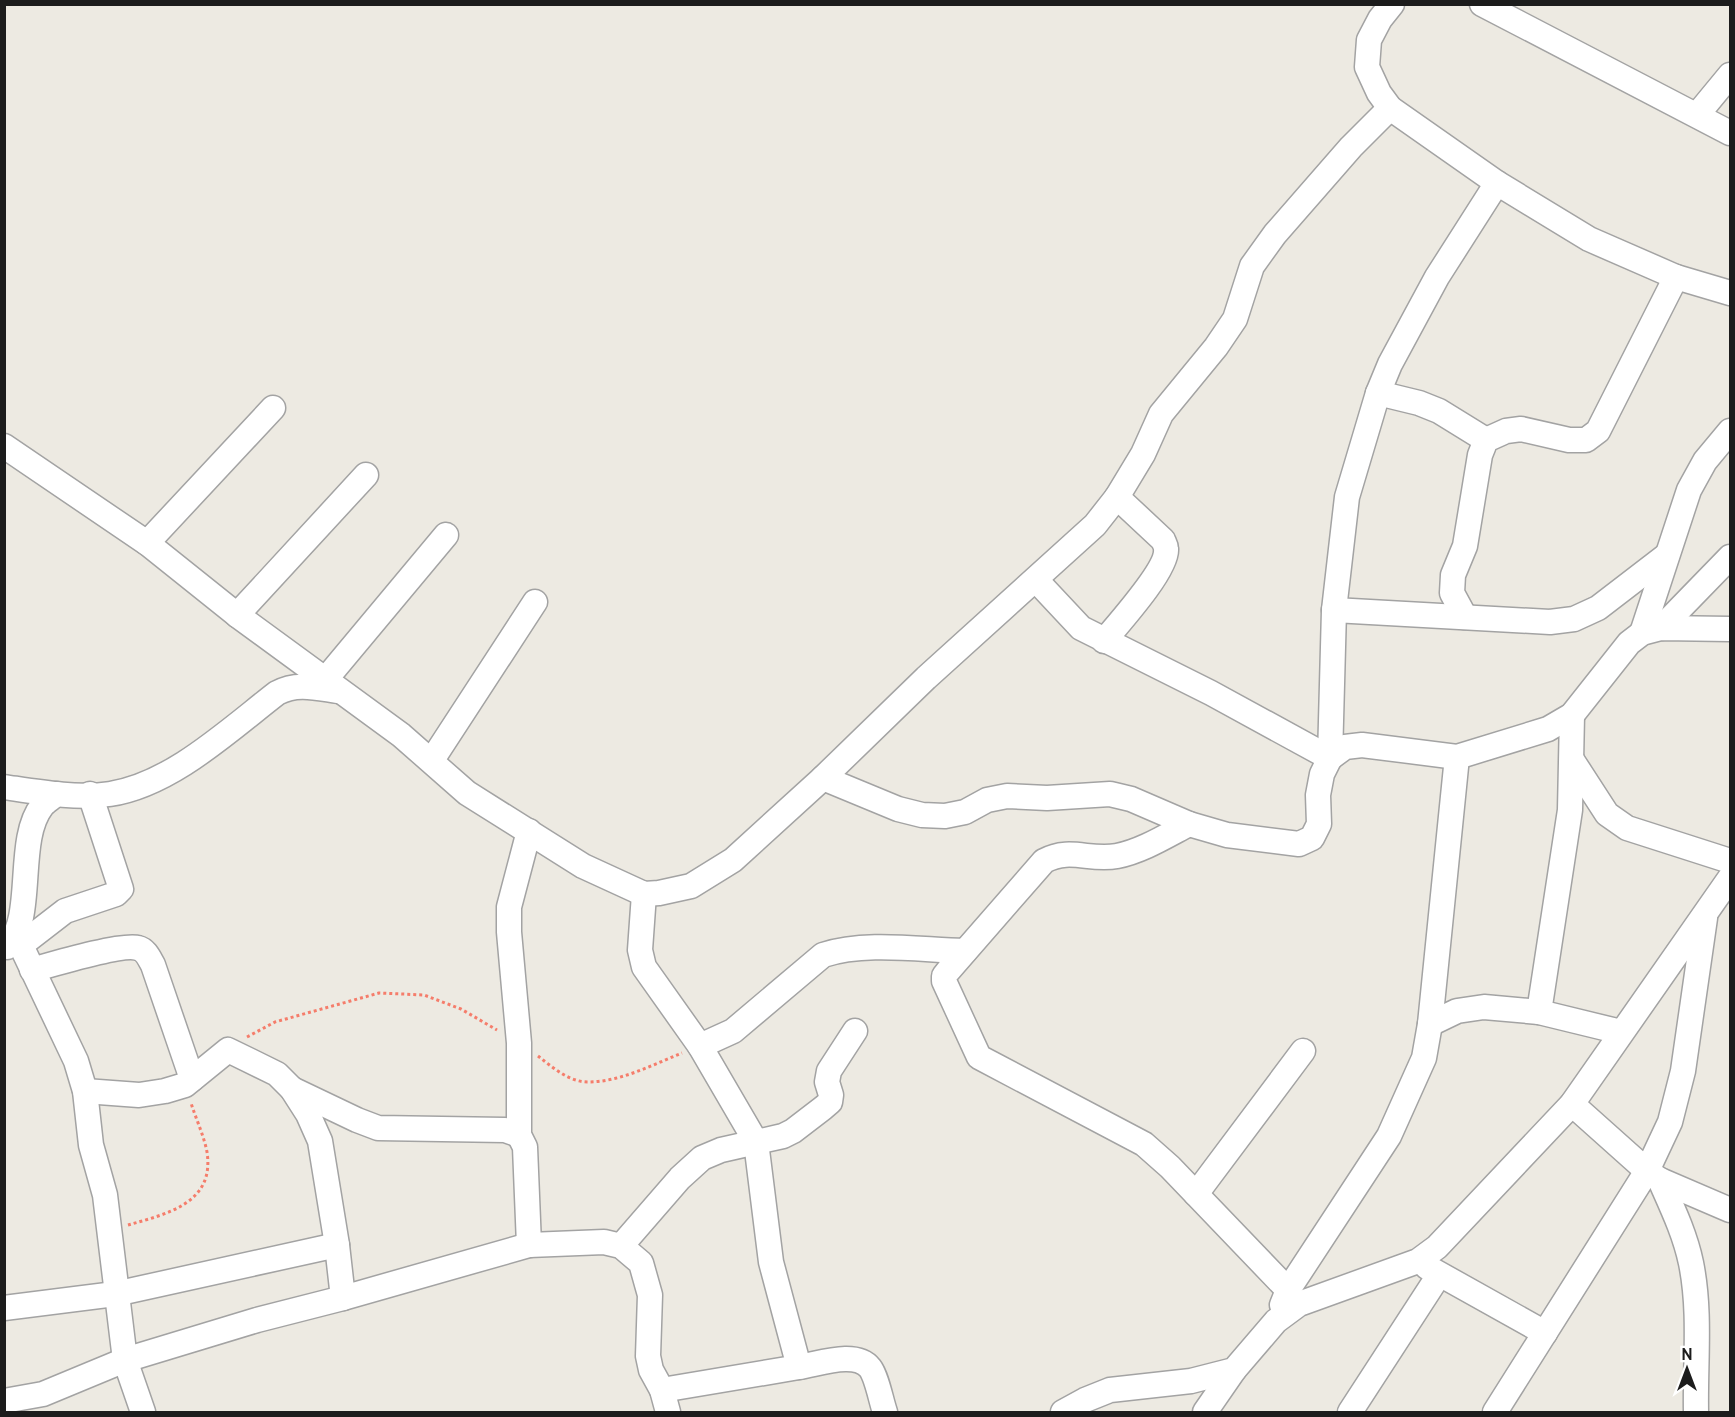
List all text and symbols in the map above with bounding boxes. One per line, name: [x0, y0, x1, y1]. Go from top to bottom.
north arrow: [1657, 1339, 1717, 1399]
text: N: [1681, 1346, 1693, 1366]

